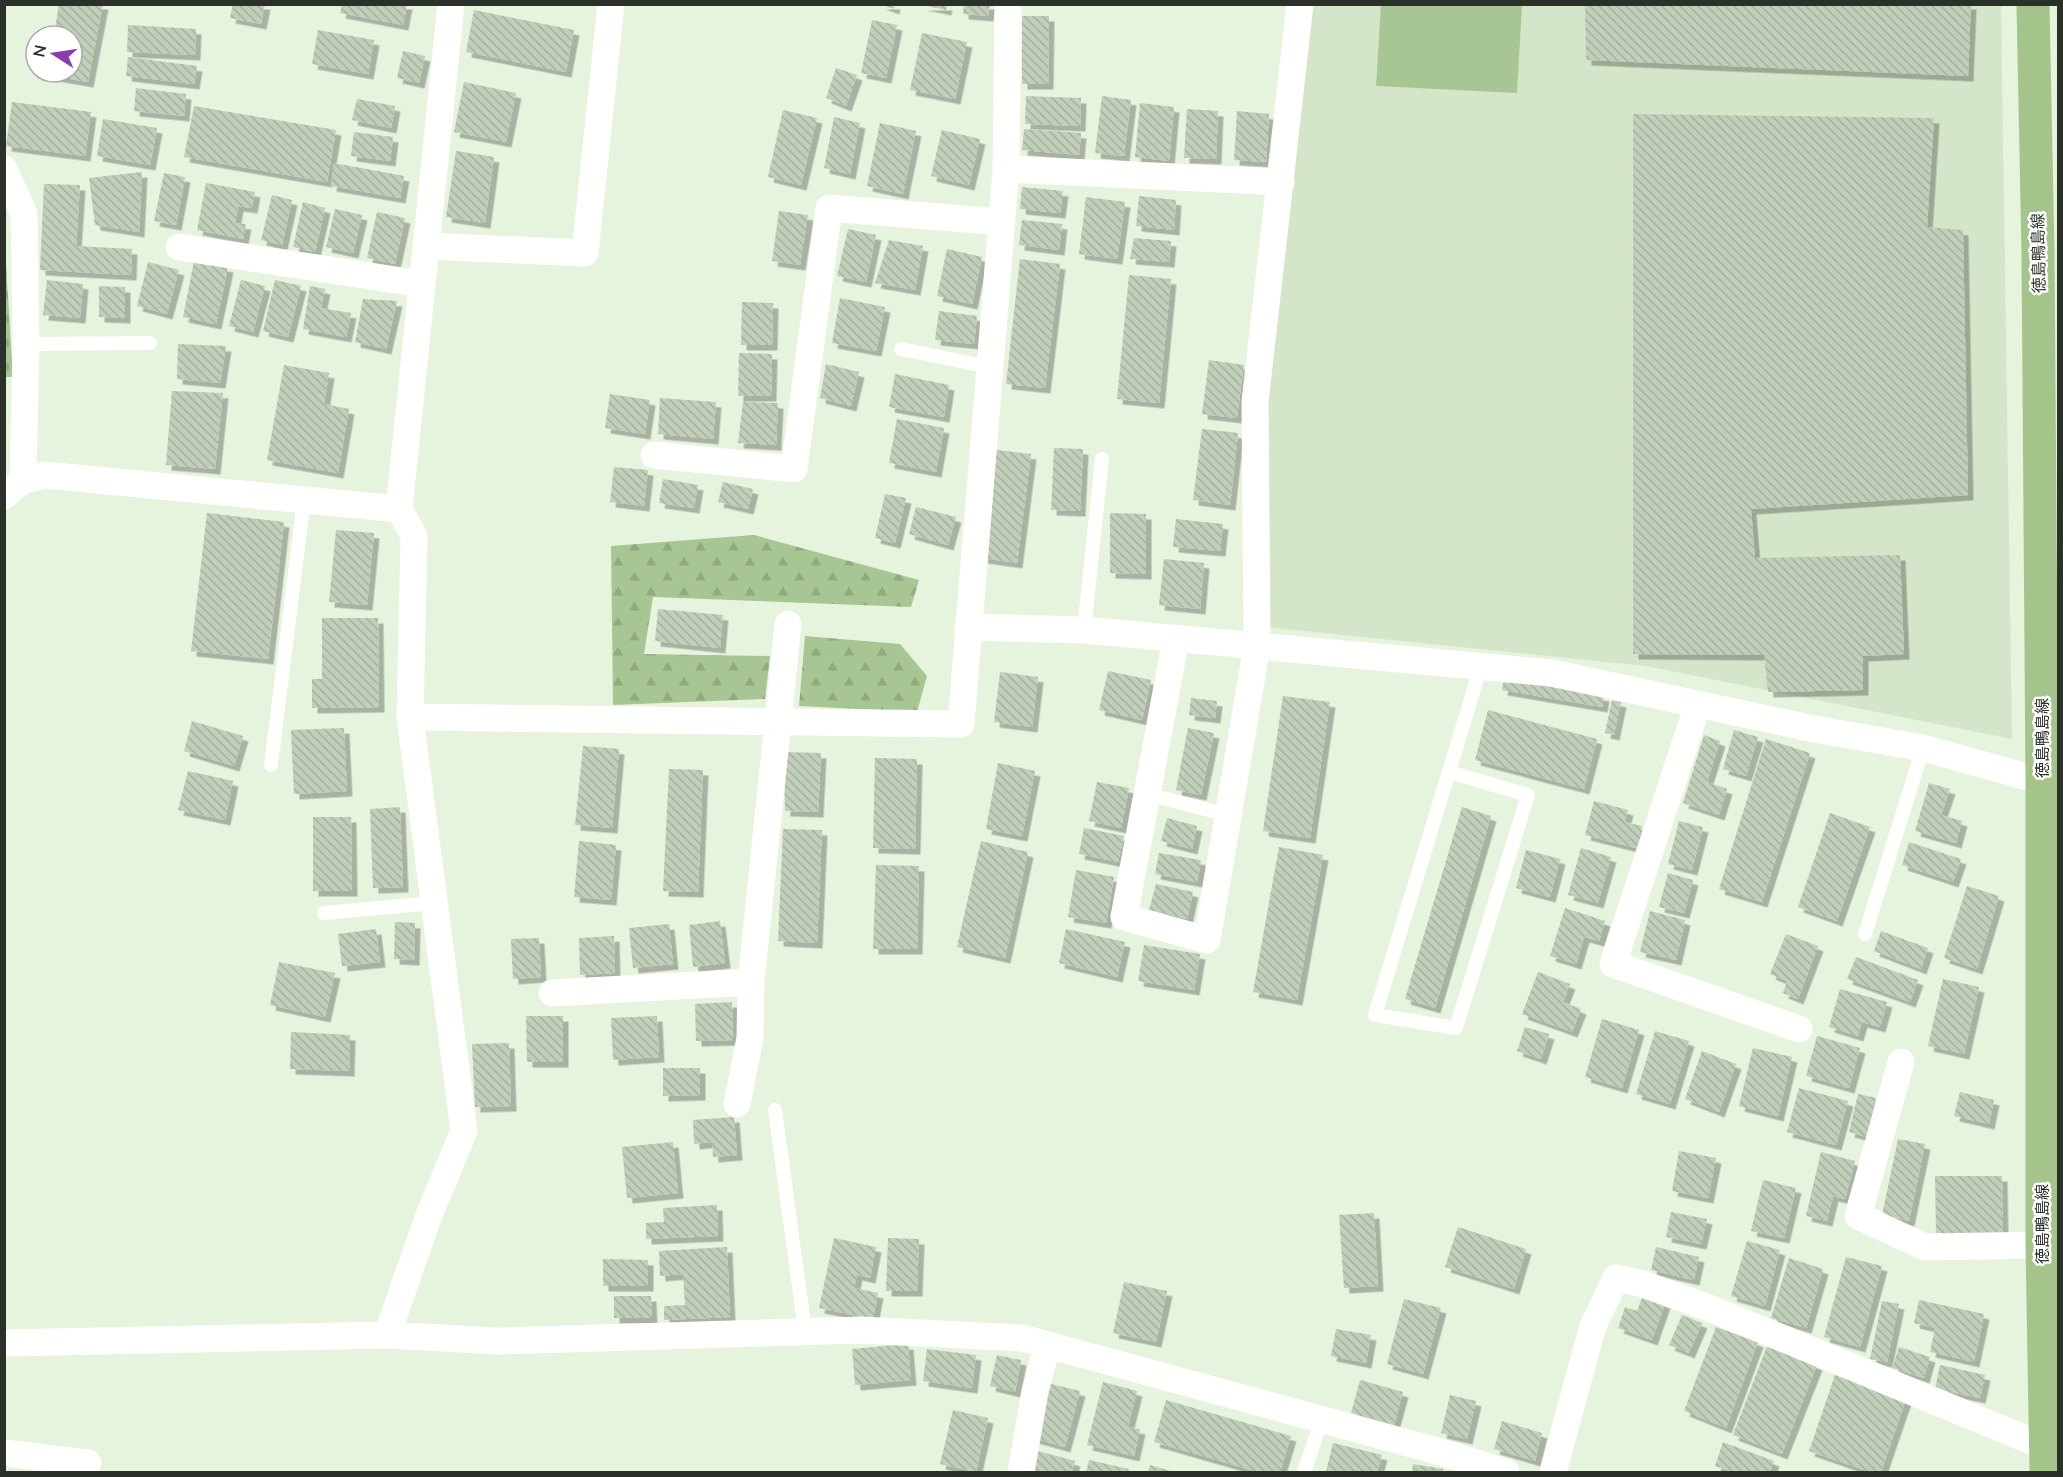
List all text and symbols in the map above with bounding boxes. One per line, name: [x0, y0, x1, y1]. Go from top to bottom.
north arrow: [24, 24, 84, 84]
text: N: [28, 43, 52, 59]
street label: 徳島鴨島線: [2027, 213, 2051, 293]
street label: 徳島鴨島線: [2032, 698, 2054, 778]
street label: 徳島鴨島線: [2032, 1184, 2054, 1264]

